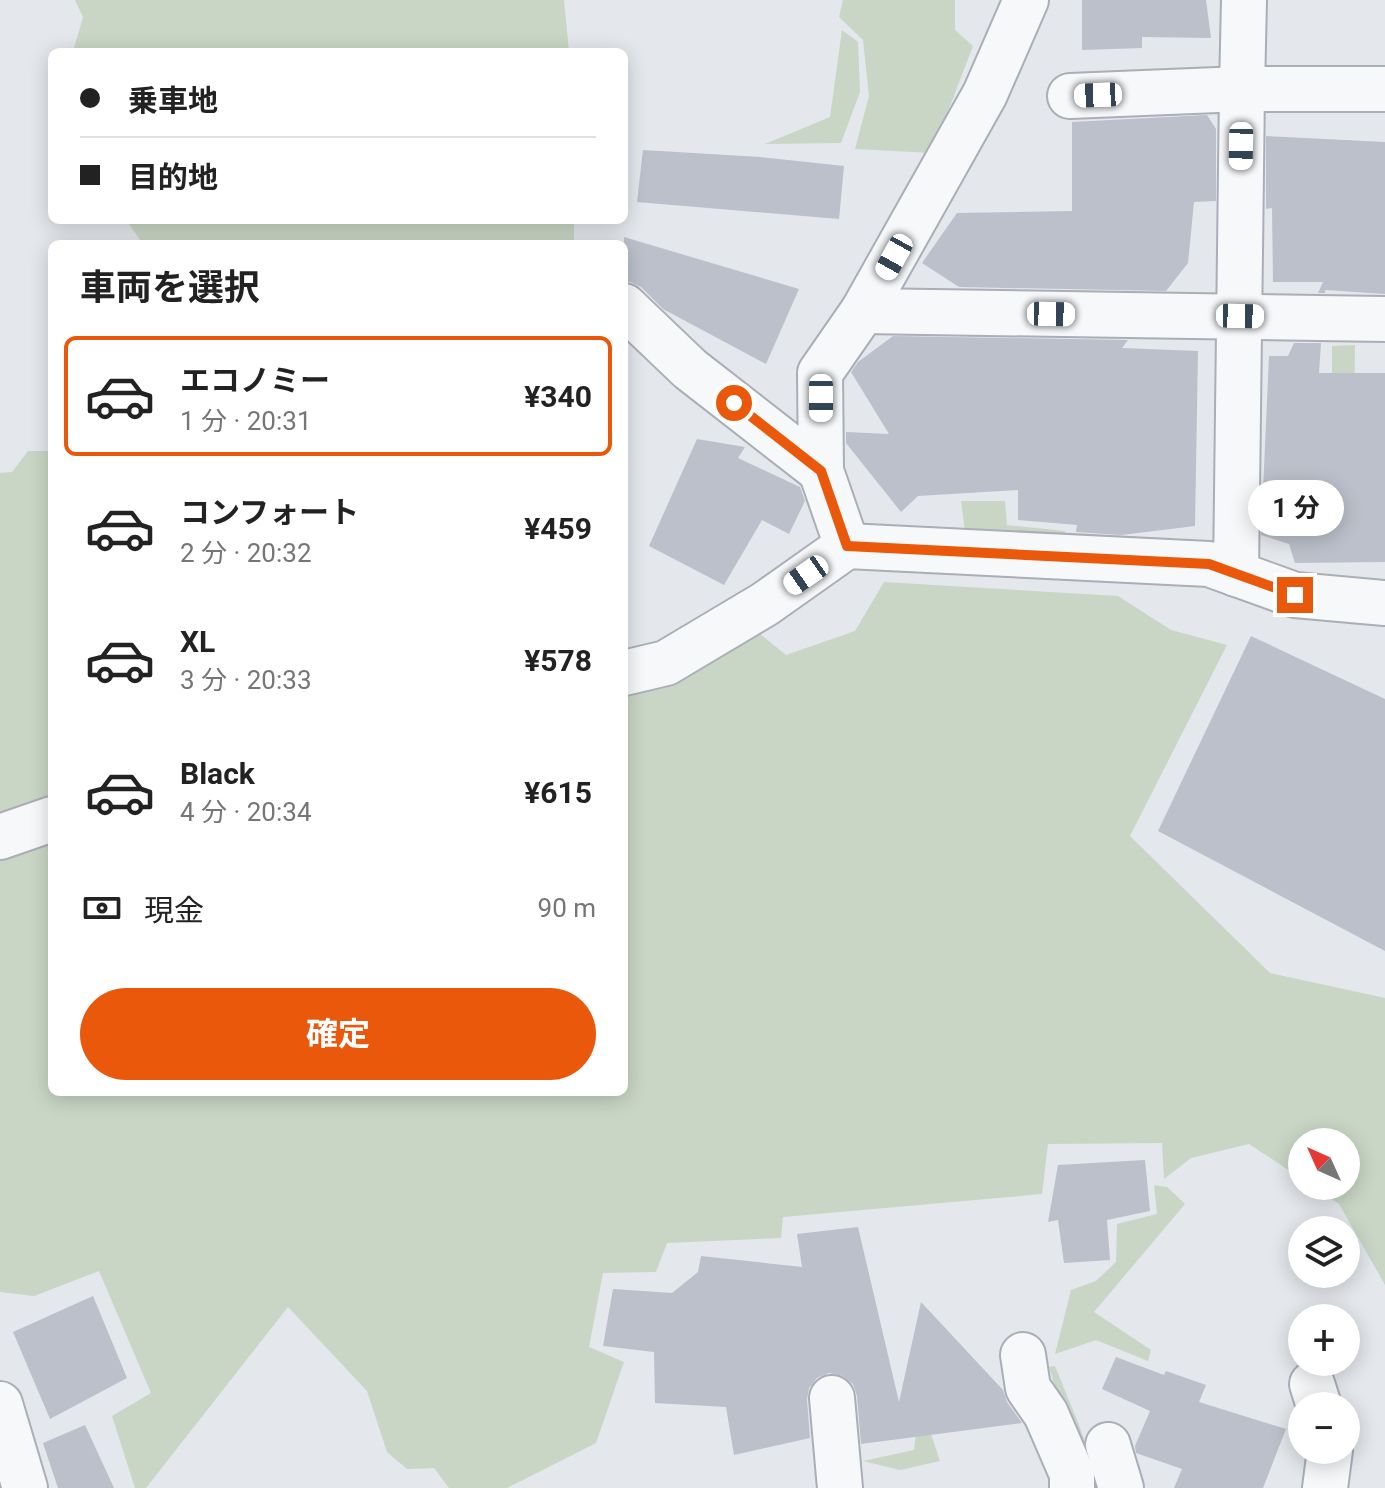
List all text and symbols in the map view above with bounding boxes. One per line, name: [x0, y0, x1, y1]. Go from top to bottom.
car: [1074, 82, 1122, 108]
text: 乗車地: [128, 83, 218, 118]
car: [1229, 122, 1253, 170]
text: 目的地: [128, 160, 218, 195]
car: [872, 230, 916, 284]
text: 車両を選択: [80, 267, 260, 309]
car: [1027, 302, 1075, 326]
car: [1216, 304, 1264, 328]
icon: car: [84, 360, 156, 432]
text: エコノミー: [180, 363, 330, 398]
car: [809, 374, 833, 422]
text: ¥340: [524, 379, 592, 414]
route start: [716, 385, 752, 421]
text: 1 分 · 20:31: [180, 406, 312, 436]
callout: 1 分: [1247, 479, 1343, 535]
icon: car: [84, 492, 156, 564]
text: 1 分: [1272, 493, 1320, 523]
text: コンフォート: [180, 495, 359, 530]
text: ¥459: [524, 511, 592, 546]
text: 2 分 · 20:32: [180, 538, 312, 568]
car: [779, 551, 833, 599]
route end: [1277, 577, 1313, 613]
icon: car: [84, 624, 156, 696]
text: XL: [180, 624, 215, 659]
text: ¥578: [524, 643, 592, 678]
text: 3 分 · 20:33: [180, 665, 312, 695]
icon: car: [84, 756, 156, 828]
text: Black: [180, 756, 255, 791]
text: ¥615: [524, 775, 592, 810]
text: 4 分 · 20:34: [180, 797, 312, 827]
icon: cash: [80, 886, 124, 930]
text: 現金: [144, 893, 204, 928]
text: 90 m: [538, 893, 596, 923]
button: 確定: [80, 988, 596, 1080]
north arrow: [1288, 1128, 1360, 1200]
map controls: [1288, 1128, 1360, 1464]
button: layers: [1288, 1216, 1360, 1288]
button: +: [1288, 1304, 1360, 1376]
button: −: [1288, 1392, 1360, 1464]

